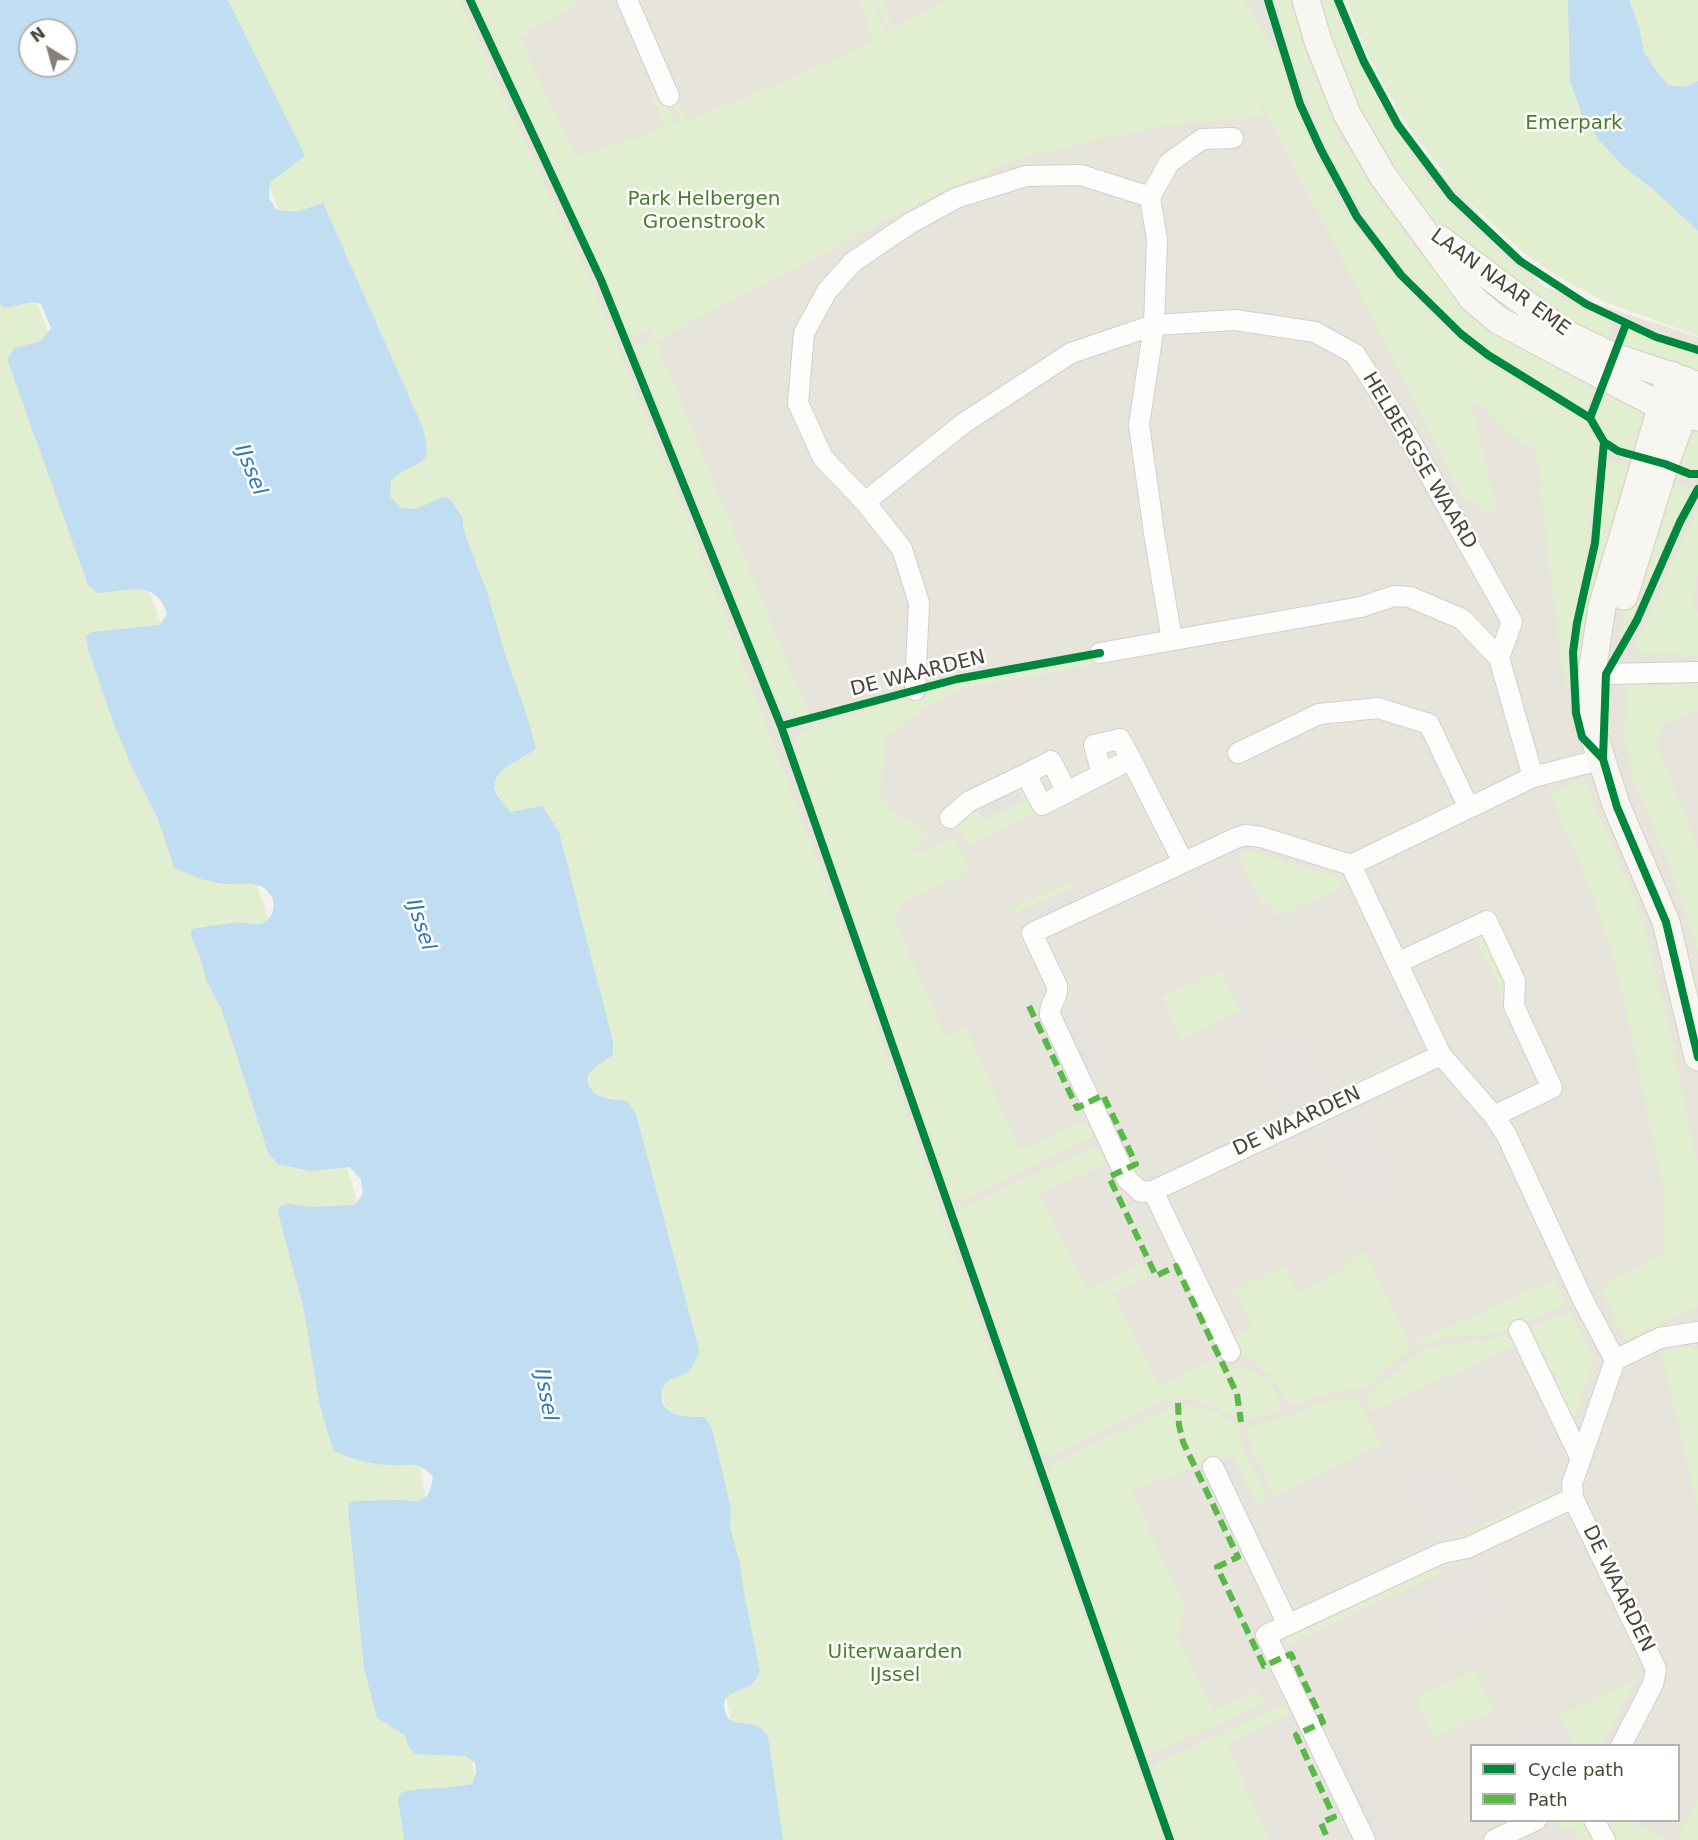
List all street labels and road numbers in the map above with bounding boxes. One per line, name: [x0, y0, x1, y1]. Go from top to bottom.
street label: LAAN NAAR EME: [1426, 224, 1574, 342]
street label: HELBERGSE WAARD: [1357, 368, 1481, 554]
street label: DE WAARDEN: [848, 646, 988, 702]
street label: DE WAARDEN: [1229, 1082, 1365, 1162]
street label: DE WAARDEN: [1577, 1522, 1659, 1656]

